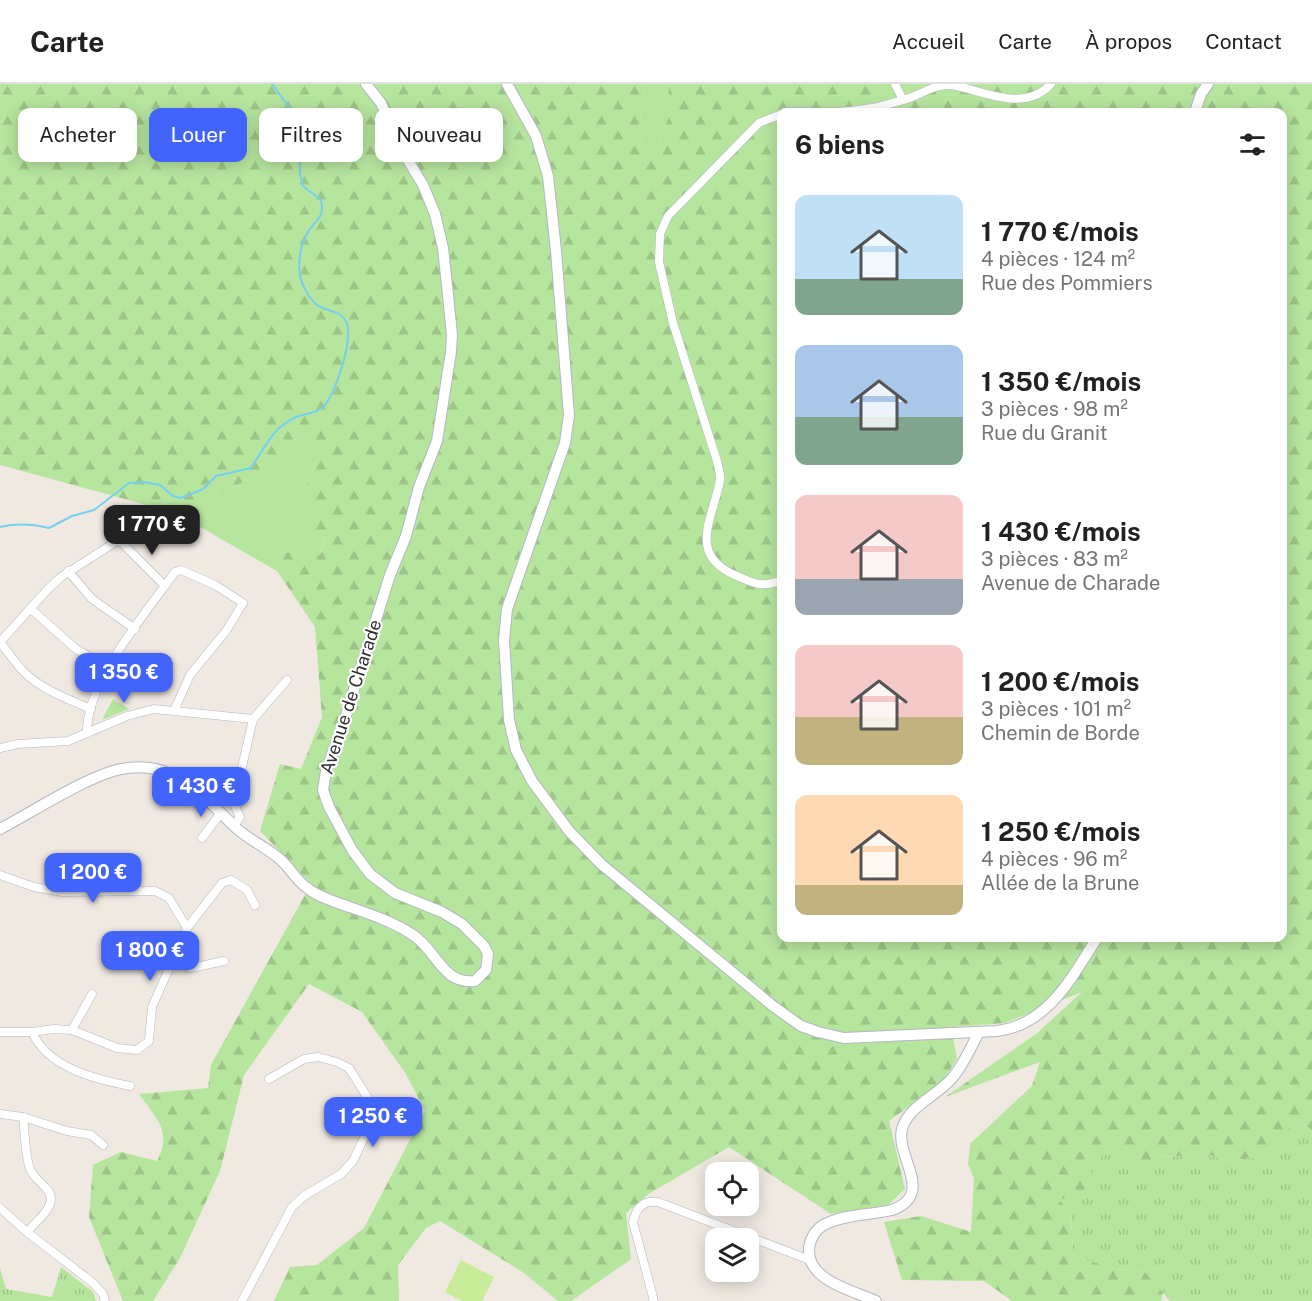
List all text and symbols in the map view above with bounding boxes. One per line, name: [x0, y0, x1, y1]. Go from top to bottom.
text: Carte: [30, 25, 104, 58]
text: Accueil: [892, 29, 965, 54]
text: Carte: [998, 29, 1052, 54]
text: À propos: [1085, 29, 1172, 54]
text: Contact: [1205, 29, 1282, 54]
chip: Acheter: [18, 108, 137, 162]
chip: Louer: [149, 108, 247, 162]
chip: Filtres: [259, 108, 363, 162]
chip: Nouveau: [375, 108, 503, 162]
icon: filters: [1236, 128, 1269, 161]
text: 6 biens: [795, 129, 885, 160]
text: 1 770 €/mois: [981, 216, 1139, 247]
icon: home: [843, 219, 915, 291]
text: 4 pièces · 124 m²: [981, 247, 1135, 271]
text: Rue des Pommiers: [981, 271, 1153, 295]
text: 1 350 €/mois: [981, 366, 1141, 397]
icon: home: [843, 369, 915, 441]
text: 3 pièces · 98 m²: [981, 397, 1128, 421]
text: Rue du Granit: [981, 421, 1108, 445]
pin: 1 770 €: [97, 505, 207, 556]
text: 1 770 €: [118, 512, 186, 536]
text: 1 430 €/mois: [981, 516, 1141, 547]
icon: home: [843, 519, 915, 591]
text: 3 pièces · 83 m²: [981, 547, 1128, 571]
text: Avenue de Charade: [981, 571, 1160, 595]
street label: Avenue de Charade: [316, 617, 385, 777]
pin: 1 350 €: [69, 653, 179, 704]
text: 1 350 €: [89, 660, 159, 684]
text: 1 200 €/mois: [981, 666, 1140, 697]
icon: home: [843, 669, 915, 741]
text: 3 pièces · 101 m²: [981, 697, 1131, 721]
text: Chemin de Borde: [981, 721, 1140, 745]
pin: 1 430 €: [146, 767, 256, 818]
text: 1 430 €: [166, 774, 236, 798]
text: 1 250 €/mois: [981, 816, 1140, 847]
icon: home: [843, 819, 915, 891]
text: 4 pièces · 96 m²: [981, 847, 1127, 871]
pin: 1 200 €: [38, 853, 148, 904]
text: 1 200 €: [58, 860, 128, 884]
text: Allée de la Brune: [981, 871, 1139, 895]
pin: 1 800 €: [95, 931, 205, 982]
text: 1 800 €: [115, 938, 185, 962]
pin: 1 250 €: [318, 1097, 428, 1148]
text: 1 250 €: [338, 1104, 408, 1128]
map controls: [705, 1162, 759, 1282]
button: locate: [705, 1162, 759, 1216]
button: layers: [705, 1228, 759, 1282]

